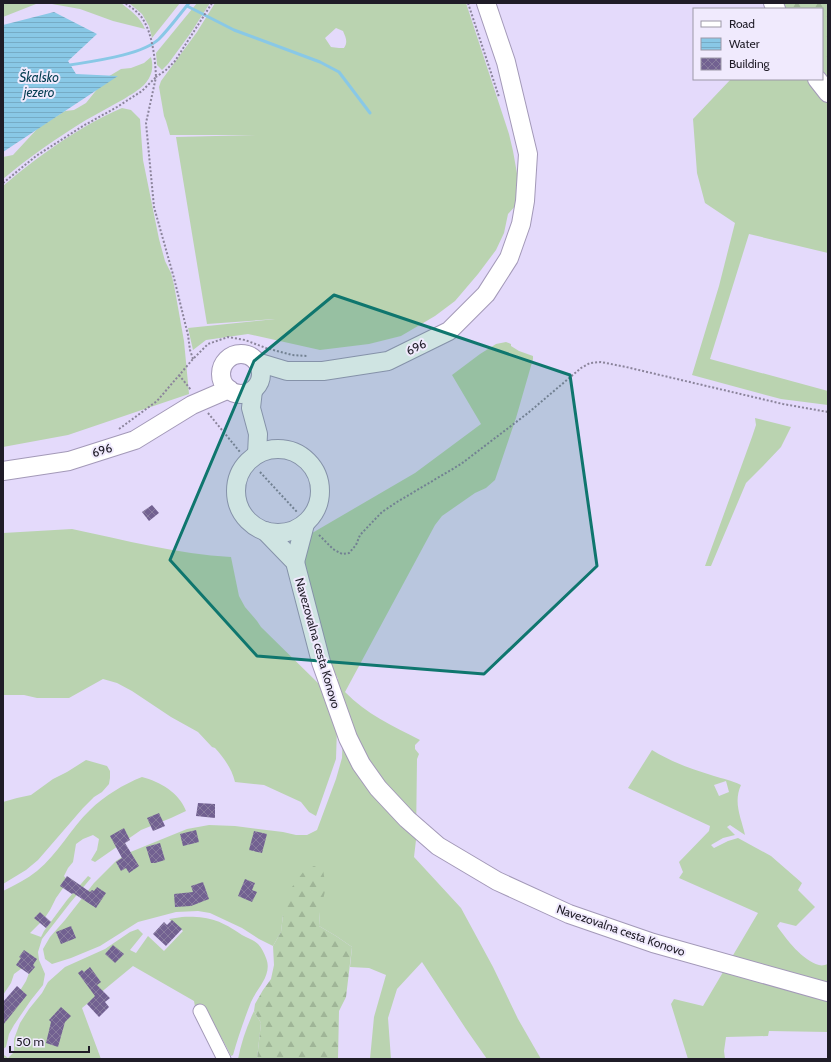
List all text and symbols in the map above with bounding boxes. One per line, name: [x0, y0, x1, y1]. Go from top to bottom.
legend: [693, 8, 823, 80]
text: Road: [729, 16, 755, 31]
text: Water: [729, 36, 760, 51]
text: Building: [729, 56, 771, 71]
water label: Škalsko jezero: [19, 68, 59, 101]
street label: 696: [404, 336, 429, 358]
street label: 696: [90, 440, 114, 460]
street label: Navezovalna cesta Konovo: [292, 576, 344, 710]
street label: Navezovalna cesta Konovo: [555, 901, 688, 959]
scale bar: [10, 1028, 89, 1054]
text: 50 m: [16, 1034, 44, 1049]

